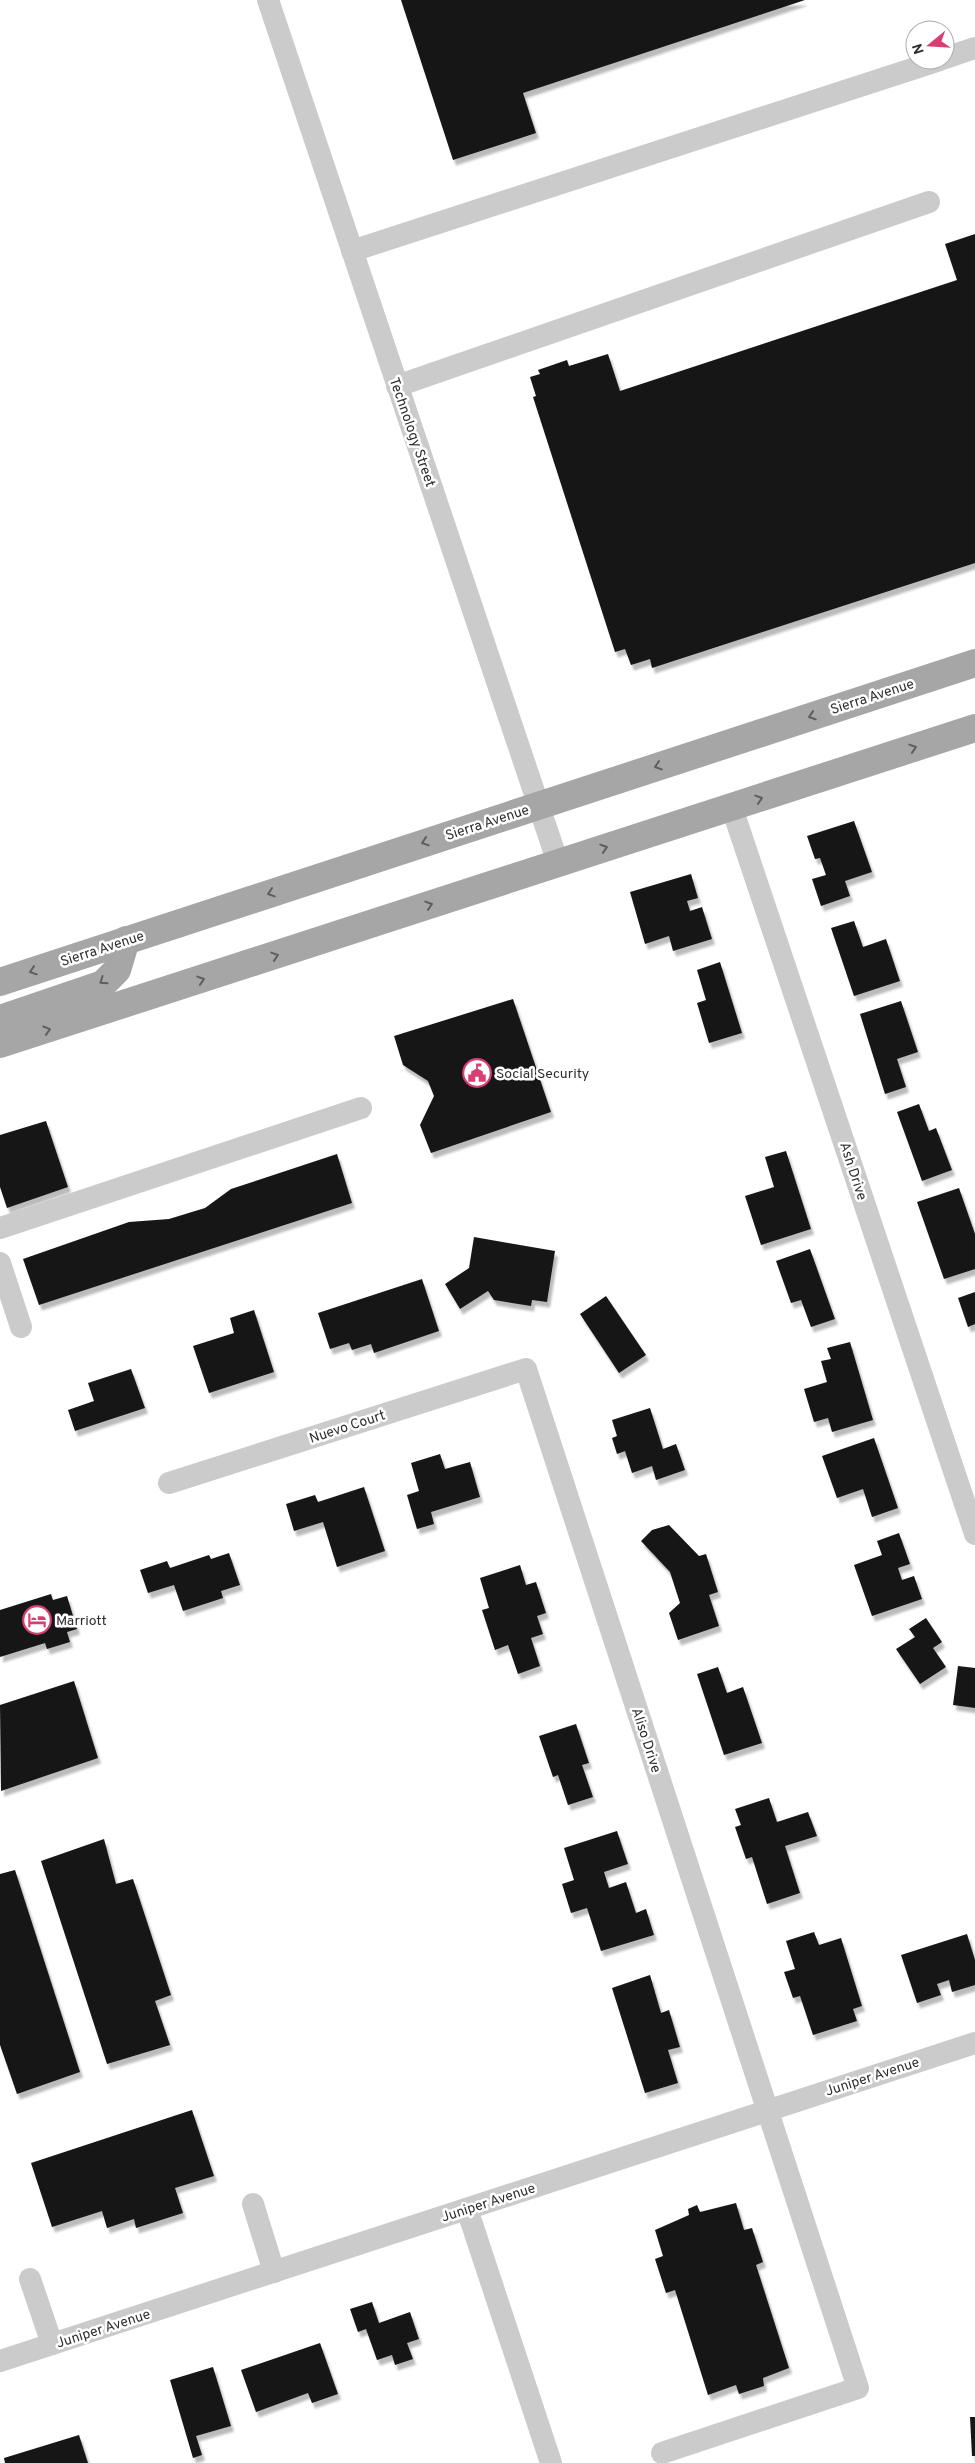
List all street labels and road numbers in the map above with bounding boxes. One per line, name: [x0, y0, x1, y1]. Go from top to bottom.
street label: Technology Street: [385, 376, 438, 489]
street label: Sierra Avenue: [828, 676, 916, 719]
street label: Sierra Avenue: [443, 802, 531, 845]
street label: Sierra Avenue: [58, 928, 146, 971]
street label: Ash Drive: [835, 1140, 870, 1203]
street label: Nuevo Court: [307, 1407, 388, 1448]
street label: Aliso Drive: [627, 1706, 664, 1775]
street label: Juniper Avenue: [823, 2054, 922, 2101]
street label: Juniper Avenue: [439, 2180, 538, 2227]
street label: Juniper Avenue: [54, 2306, 153, 2353]

